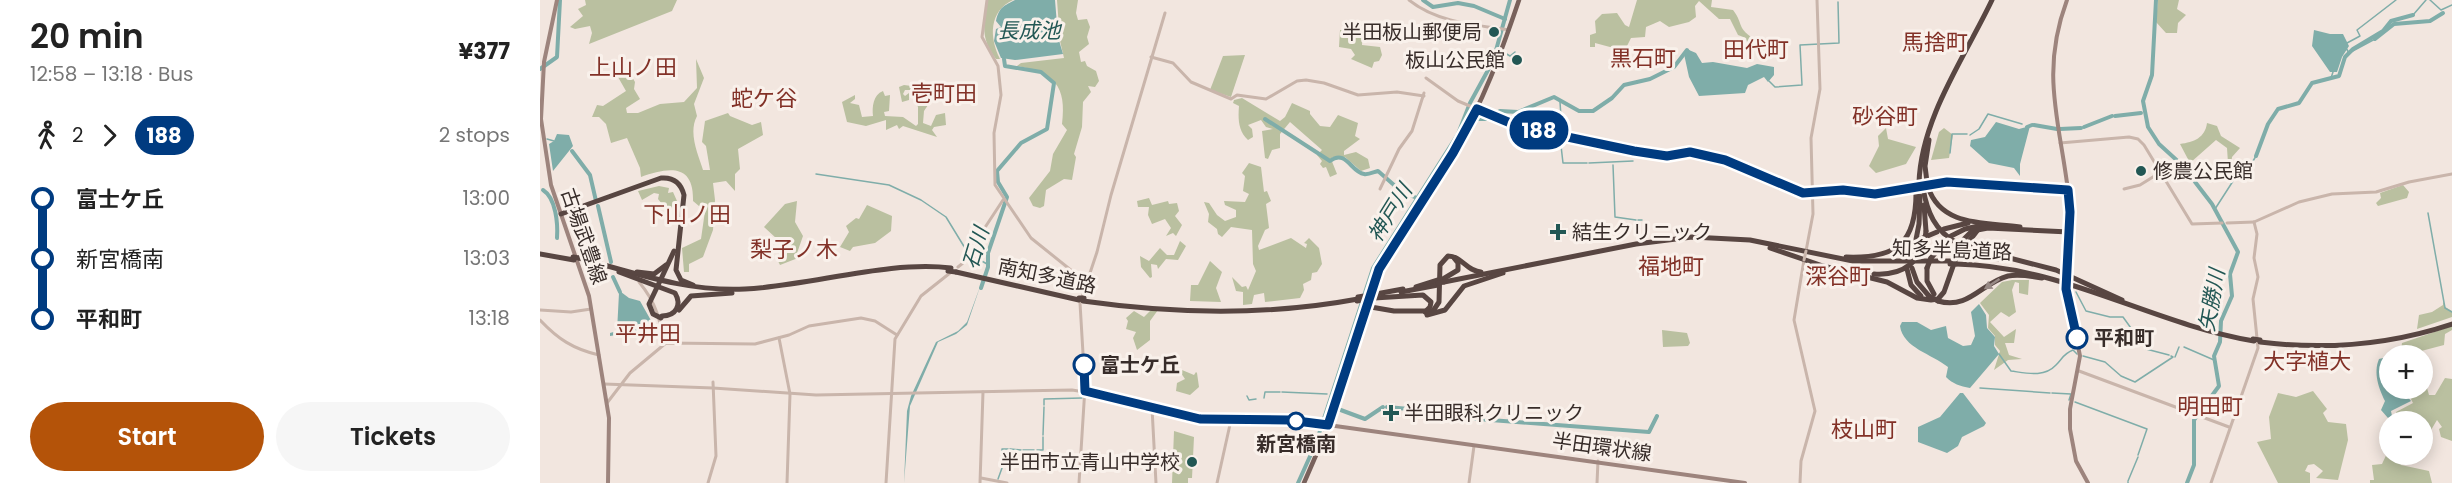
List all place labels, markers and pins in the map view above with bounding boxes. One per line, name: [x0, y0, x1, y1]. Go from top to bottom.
place label: 半田板山郵便局: [1342, 18, 1482, 46]
marker: 半田板山郵便局: [1487, 25, 1501, 39]
place label: 板山公民館: [1405, 46, 1505, 74]
marker: 板山公民館: [1510, 53, 1524, 67]
place label: 修農公民館: [2153, 157, 2253, 185]
marker: 修農公民館: [2134, 164, 2148, 178]
place label: 結生クリニック: [1572, 218, 1712, 246]
marker: 結生クリニック: [1549, 223, 1567, 241]
place label: 平和町: [2094, 324, 2154, 352]
marker: 平和町: [2066, 327, 2088, 349]
place label: 富士ケ丘: [1100, 351, 1180, 379]
marker: 富士ケ丘: [1073, 354, 1095, 376]
place label: 半田眼科クリニック: [1404, 399, 1584, 427]
marker: 半田眼科クリニック: [1382, 404, 1400, 422]
marker: 新宮橋南: [1287, 412, 1305, 430]
place label: 新宮橋南: [1256, 430, 1336, 458]
place label: 半田市立青山中学校: [1000, 448, 1180, 476]
marker: 半田市立青山中学校: [1185, 455, 1199, 469]

